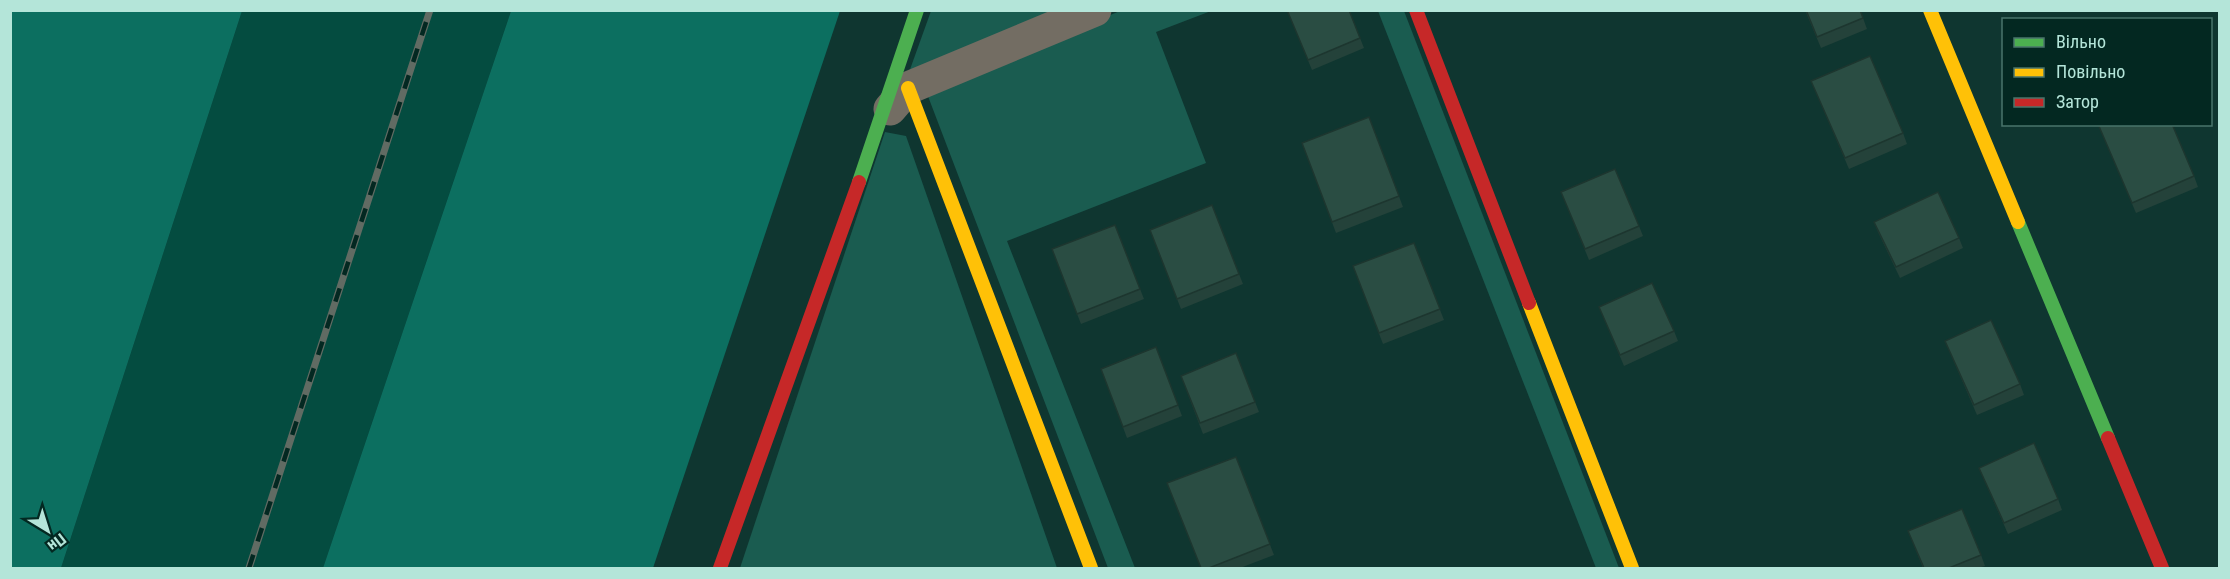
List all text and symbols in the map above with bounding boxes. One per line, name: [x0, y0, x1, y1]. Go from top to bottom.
legend: [2002, 18, 2212, 126]
text: Вільно: [2056, 31, 2106, 52]
text: Повільно: [2056, 61, 2125, 82]
text: Затор: [2056, 91, 2099, 112]
north arrow: [18, 501, 78, 561]
text: Пн: [44, 529, 70, 555]

